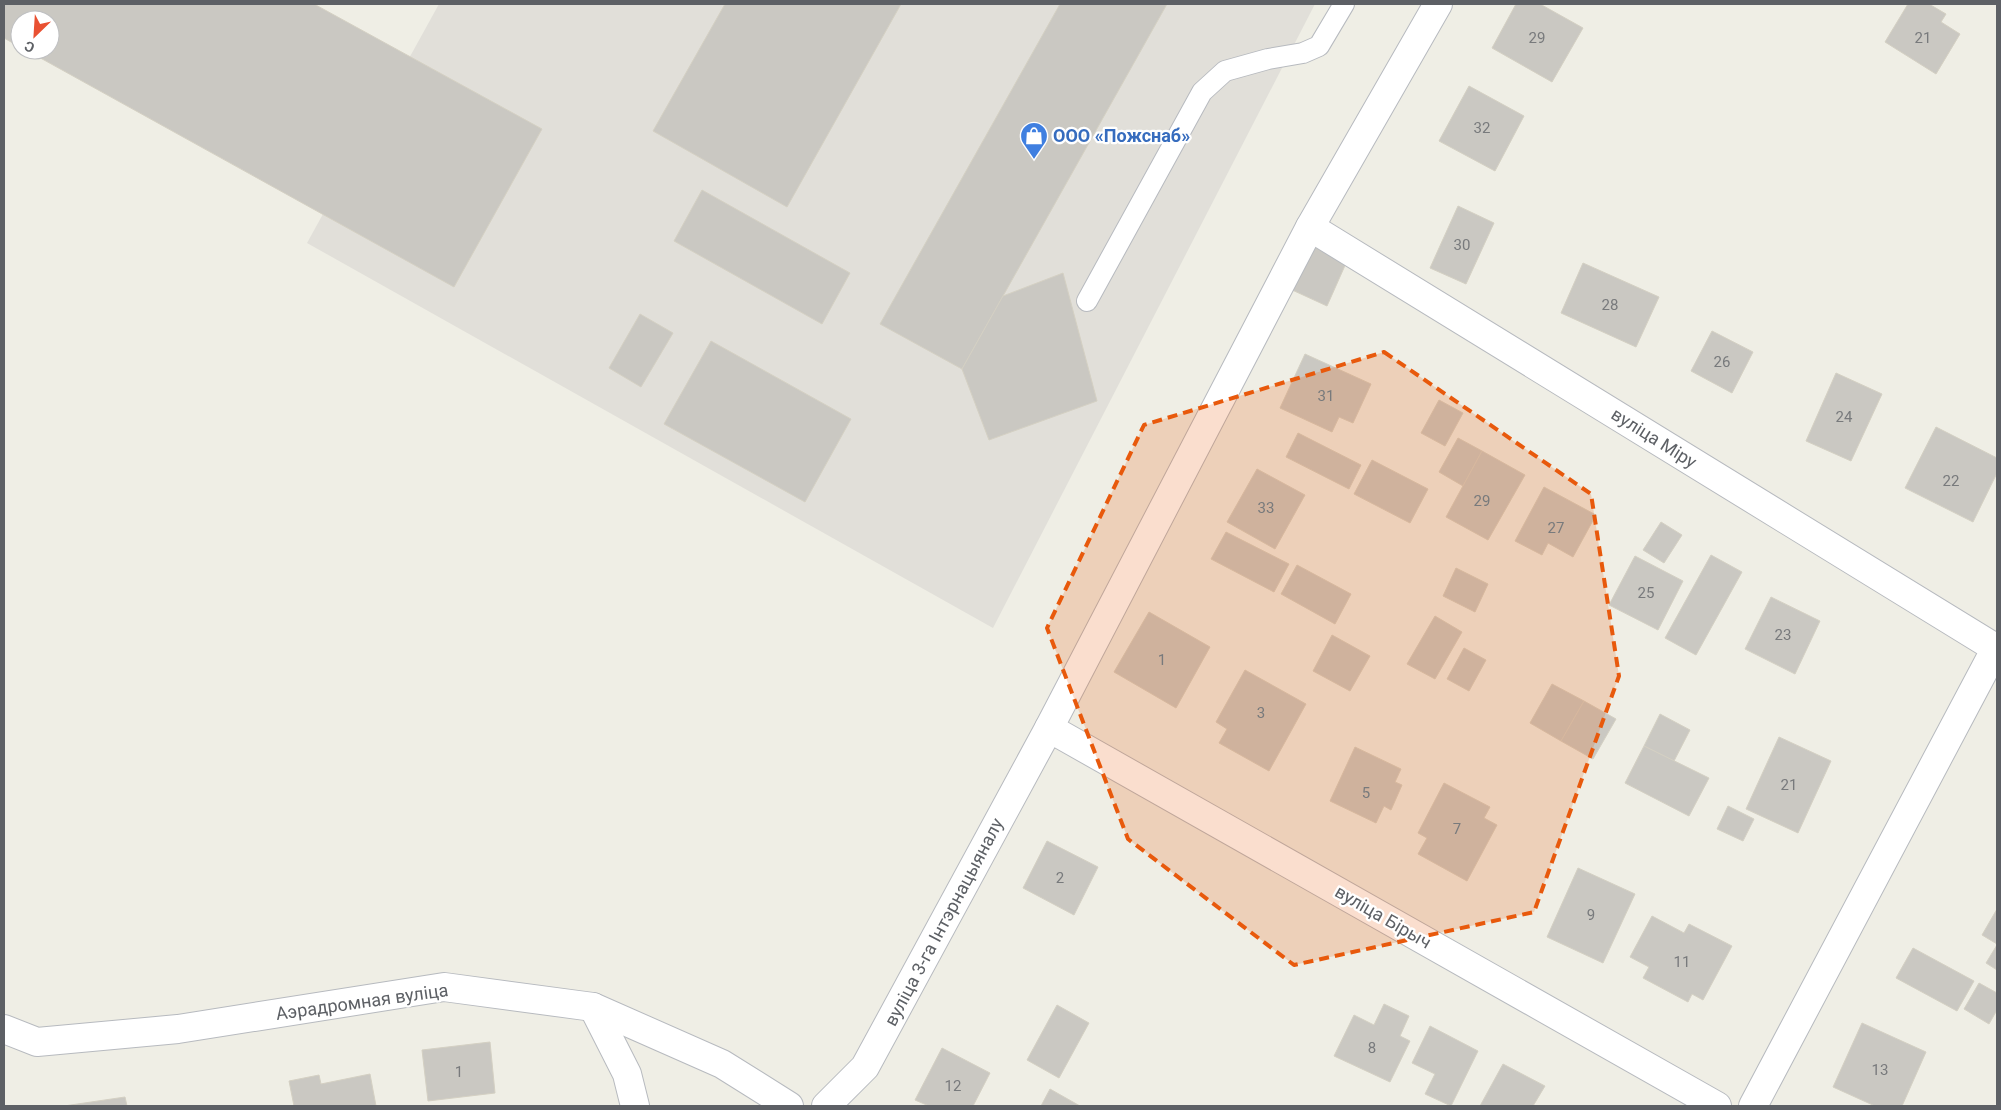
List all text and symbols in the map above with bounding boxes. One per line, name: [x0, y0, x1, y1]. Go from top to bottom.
north arrow: [10, 10, 60, 60]
house number: 29: [1529, 29, 1545, 47]
house number: 21: [1915, 29, 1931, 47]
text: С: [22, 38, 37, 56]
house number: 32: [1474, 119, 1490, 137]
shop icon: ООО «Пожснаб»: [1019, 121, 1049, 160]
place label: ООО «Пожснаб»: [1053, 125, 1190, 146]
house number: 30: [1454, 236, 1470, 254]
house number: 28: [1602, 296, 1618, 314]
house number: 26: [1714, 353, 1730, 371]
house number: 31: [1318, 387, 1334, 405]
street label: вуліца Міру: [1608, 403, 1701, 472]
house number: 24: [1836, 408, 1853, 426]
house number: 22: [1943, 472, 1959, 490]
house number: 29: [1474, 492, 1490, 510]
house number: 33: [1258, 499, 1274, 517]
house number: 27: [1548, 519, 1564, 537]
house number: 25: [1638, 584, 1654, 602]
house number: 23: [1775, 626, 1791, 644]
house number: 1: [1158, 651, 1166, 669]
house number: 3: [1257, 704, 1265, 722]
house number: 21: [1781, 776, 1797, 794]
house number: 5: [1362, 784, 1370, 802]
street label: вуліца 3-га Інтэрнацыяналу: [880, 814, 1008, 1029]
house number: 7: [1453, 820, 1461, 838]
house number: 2: [1056, 869, 1064, 887]
street label: вуліца Бірыч: [1331, 881, 1435, 953]
house number: 9: [1587, 906, 1595, 924]
house number: 11: [1674, 953, 1690, 971]
street label: Аэрадромная вуліца: [274, 979, 450, 1024]
house number: 8: [1368, 1039, 1376, 1057]
house number: 13: [1872, 1061, 1888, 1079]
house number: 1: [455, 1063, 463, 1081]
house number: 12: [945, 1077, 961, 1095]

